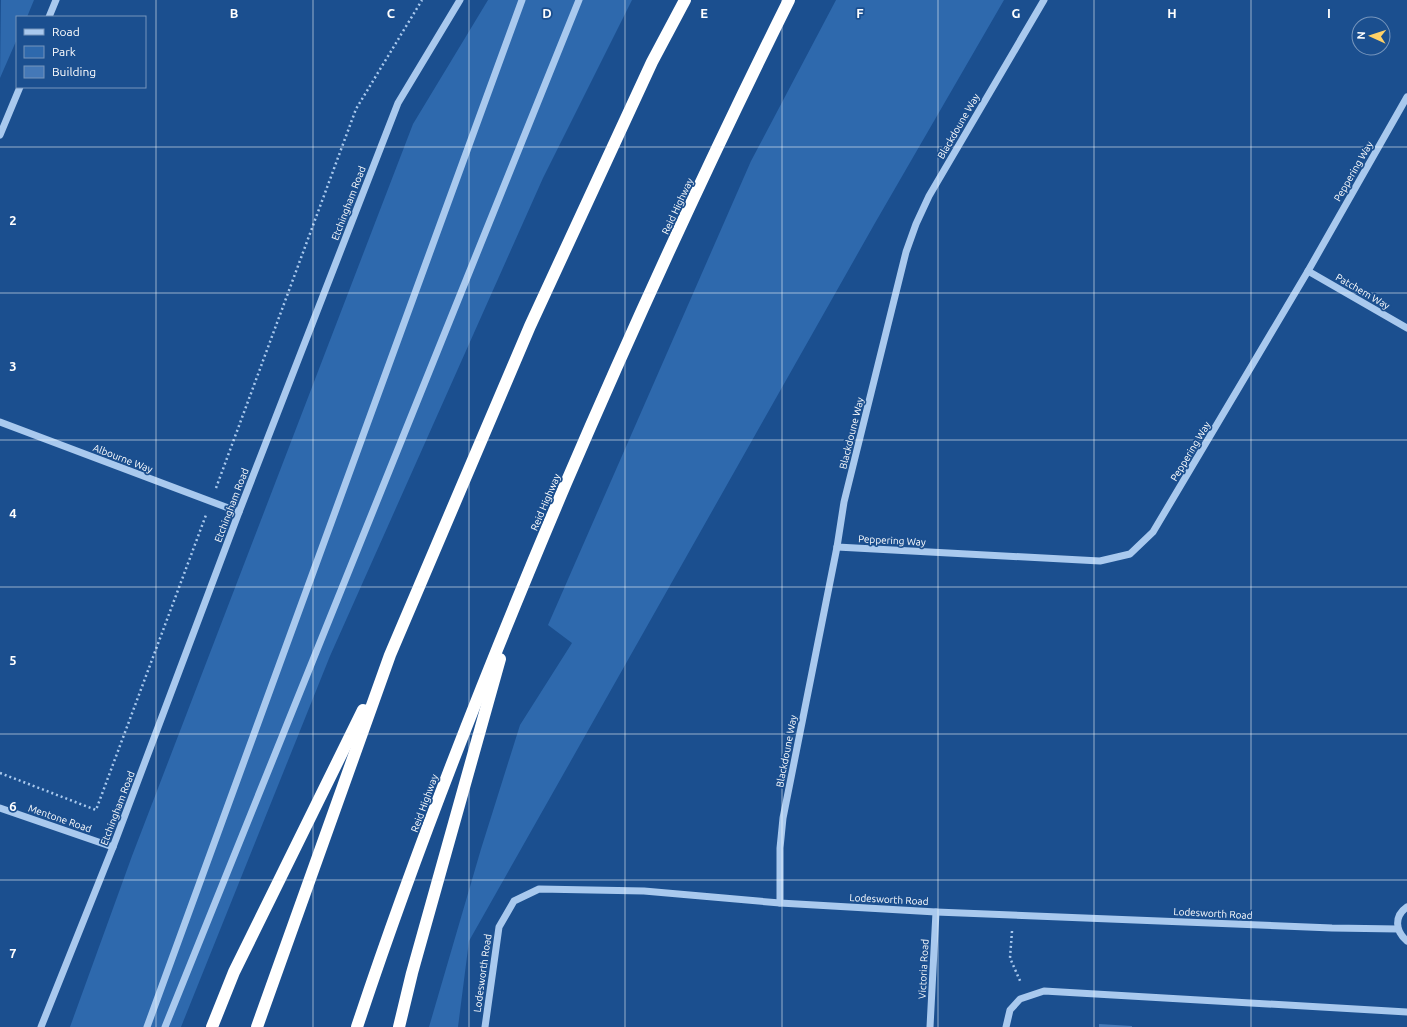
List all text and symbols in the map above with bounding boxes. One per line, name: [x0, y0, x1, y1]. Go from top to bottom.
text: B: [230, 6, 239, 20]
text: C: [387, 6, 396, 20]
text: D: [542, 6, 552, 20]
text: E: [700, 6, 708, 20]
text: F: [856, 6, 864, 20]
text: G: [1012, 6, 1021, 20]
text: H: [1167, 6, 1177, 20]
text: I: [1327, 6, 1331, 20]
legend: [16, 16, 146, 88]
north arrow: [1351, 16, 1391, 56]
text: Road: [52, 25, 80, 38]
text: N: [1355, 31, 1367, 40]
text: Park: [52, 45, 76, 58]
text: Building: [52, 65, 96, 78]
street label: Blackdoune Way: [935, 91, 982, 161]
street label: Peppering Way: [1332, 139, 1375, 203]
street label: Etchingham Road: [329, 164, 368, 242]
street label: Reid Highway: [660, 176, 695, 236]
text: 2: [9, 213, 17, 227]
street label: Patchem Way: [1334, 271, 1392, 311]
text: 3: [9, 359, 17, 373]
street label: Blackdoune Way: [837, 396, 866, 470]
street label: Peppering Way: [1168, 419, 1213, 483]
street label: Albourne Way: [92, 442, 154, 475]
street label: Etchingham Road: [212, 466, 251, 544]
street label: Reid Highway: [529, 472, 562, 532]
text: 4: [9, 506, 17, 520]
street label: Peppering Way: [858, 533, 926, 548]
text: 5: [9, 653, 17, 667]
street label: Blackdoune Way: [774, 714, 799, 788]
street label: Etchingham Road: [98, 769, 137, 847]
street label: Reid Highway: [409, 773, 440, 834]
text: 6: [9, 799, 17, 813]
street label: Mentone Road: [27, 802, 93, 835]
street label: Lodesworth Road: [849, 892, 929, 907]
street label: Lodesworth Road: [1173, 906, 1253, 921]
street label: Lodesworth Road: [472, 933, 493, 1013]
street label: Victoria Road: [916, 939, 931, 999]
text: 7: [9, 946, 17, 960]

